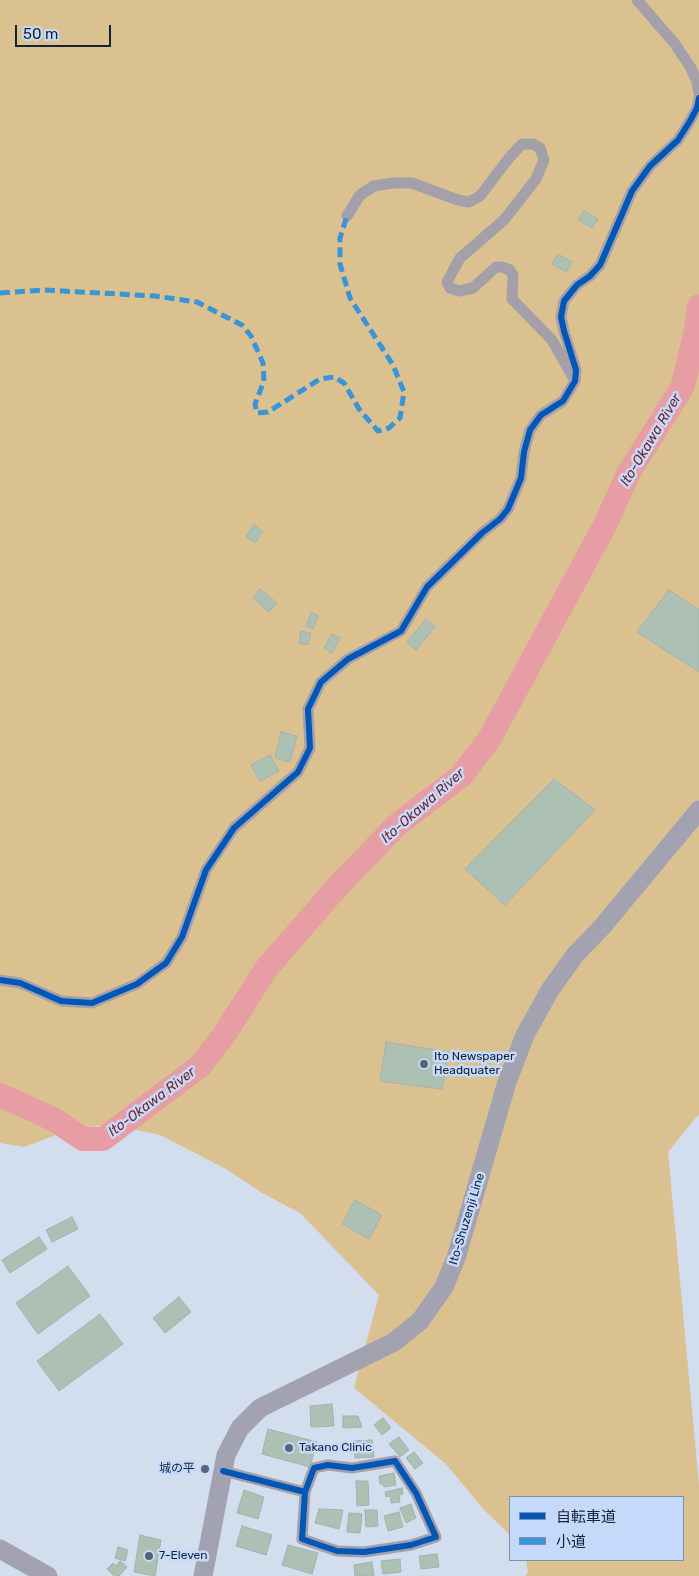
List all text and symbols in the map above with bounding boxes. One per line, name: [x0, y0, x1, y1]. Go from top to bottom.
scale bar: [18, 15, 114, 47]
text: 50 m: [23, 25, 58, 43]
water label: Ito-Okawa River: [617, 391, 685, 489]
water label: Ito-Okawa River: [378, 765, 468, 847]
place label: Ito Newspaper Headquater: [434, 1050, 514, 1078]
marker: Ito Newspaper Headquater: [418, 1058, 430, 1070]
water label: Ito-Okawa River: [105, 1064, 199, 1140]
street label: Ito-Shuzenji Line: [446, 1171, 488, 1267]
place label: Takano Clinic: [299, 1441, 372, 1455]
marker: Takano Clinic: [283, 1442, 295, 1454]
place label: 城の平: [159, 1462, 195, 1476]
marker: 城の平: [199, 1463, 211, 1475]
legend: [509, 1496, 684, 1561]
text: 自転車道: [556, 1508, 616, 1526]
text: 小道: [556, 1533, 586, 1551]
place label: 7-Eleven: [159, 1549, 208, 1563]
marker: 7-Eleven: [143, 1550, 155, 1562]

